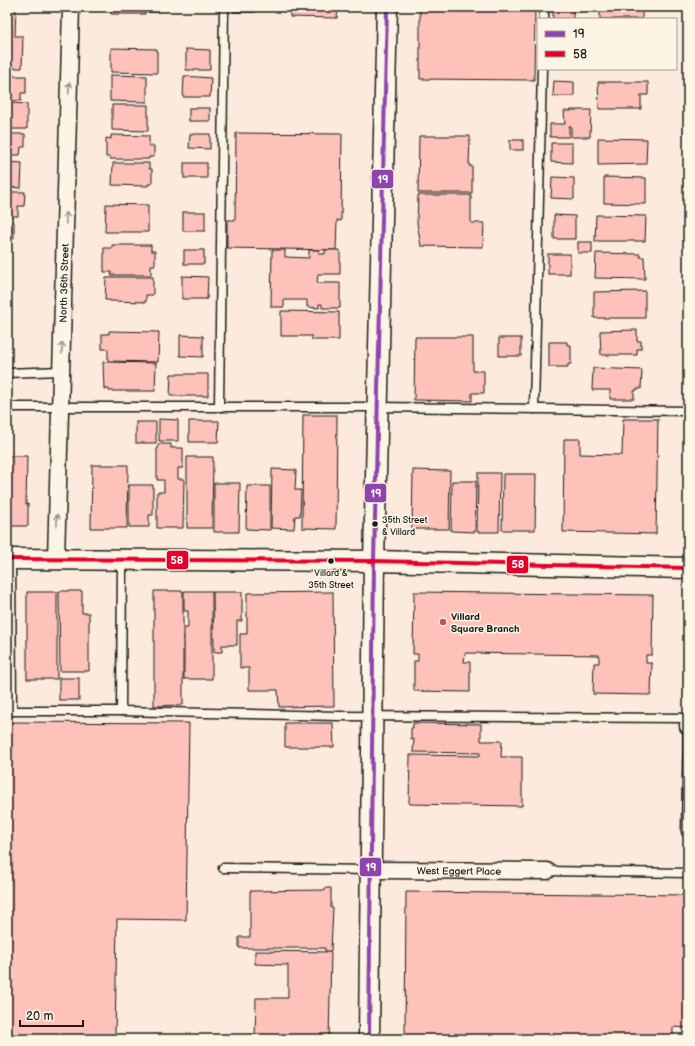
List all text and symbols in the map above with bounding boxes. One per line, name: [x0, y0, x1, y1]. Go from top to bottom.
legend: [537, 18, 677, 70]
text: 19: [573, 27, 585, 42]
text: 58: [573, 47, 587, 62]
one-way arrow: [65, 82, 73, 95]
line badge: 19: [371, 169, 394, 189]
text: 19: [377, 173, 389, 186]
one-way arrow: [62, 212, 69, 225]
street label: North 36th Street: [57, 243, 72, 323]
one-way arrow: [58, 342, 66, 355]
line badge: 19: [364, 483, 387, 503]
text: 19: [370, 487, 382, 500]
one-way arrow: [54, 514, 61, 527]
place label: 35th Street & Villard: [382, 515, 428, 538]
marker: 35th Street & Villard: [370, 519, 380, 529]
line badge: 58: [166, 550, 189, 570]
text: 58: [171, 554, 184, 567]
line badge: 58: [506, 555, 529, 574]
marker: Villard & 35th Street: [326, 556, 336, 566]
text: 58: [512, 558, 525, 571]
place label: Villard & 35th Street: [308, 568, 354, 591]
place label: Villard Square Branch: [451, 611, 519, 635]
marker: Villard Square Branch: [438, 617, 448, 627]
line badge: 19: [359, 857, 382, 877]
text: 19: [365, 861, 377, 874]
street label: West Eggert Place: [417, 865, 501, 878]
scale bar: [20, 1002, 83, 1028]
text: 20 m: [26, 1009, 53, 1024]

